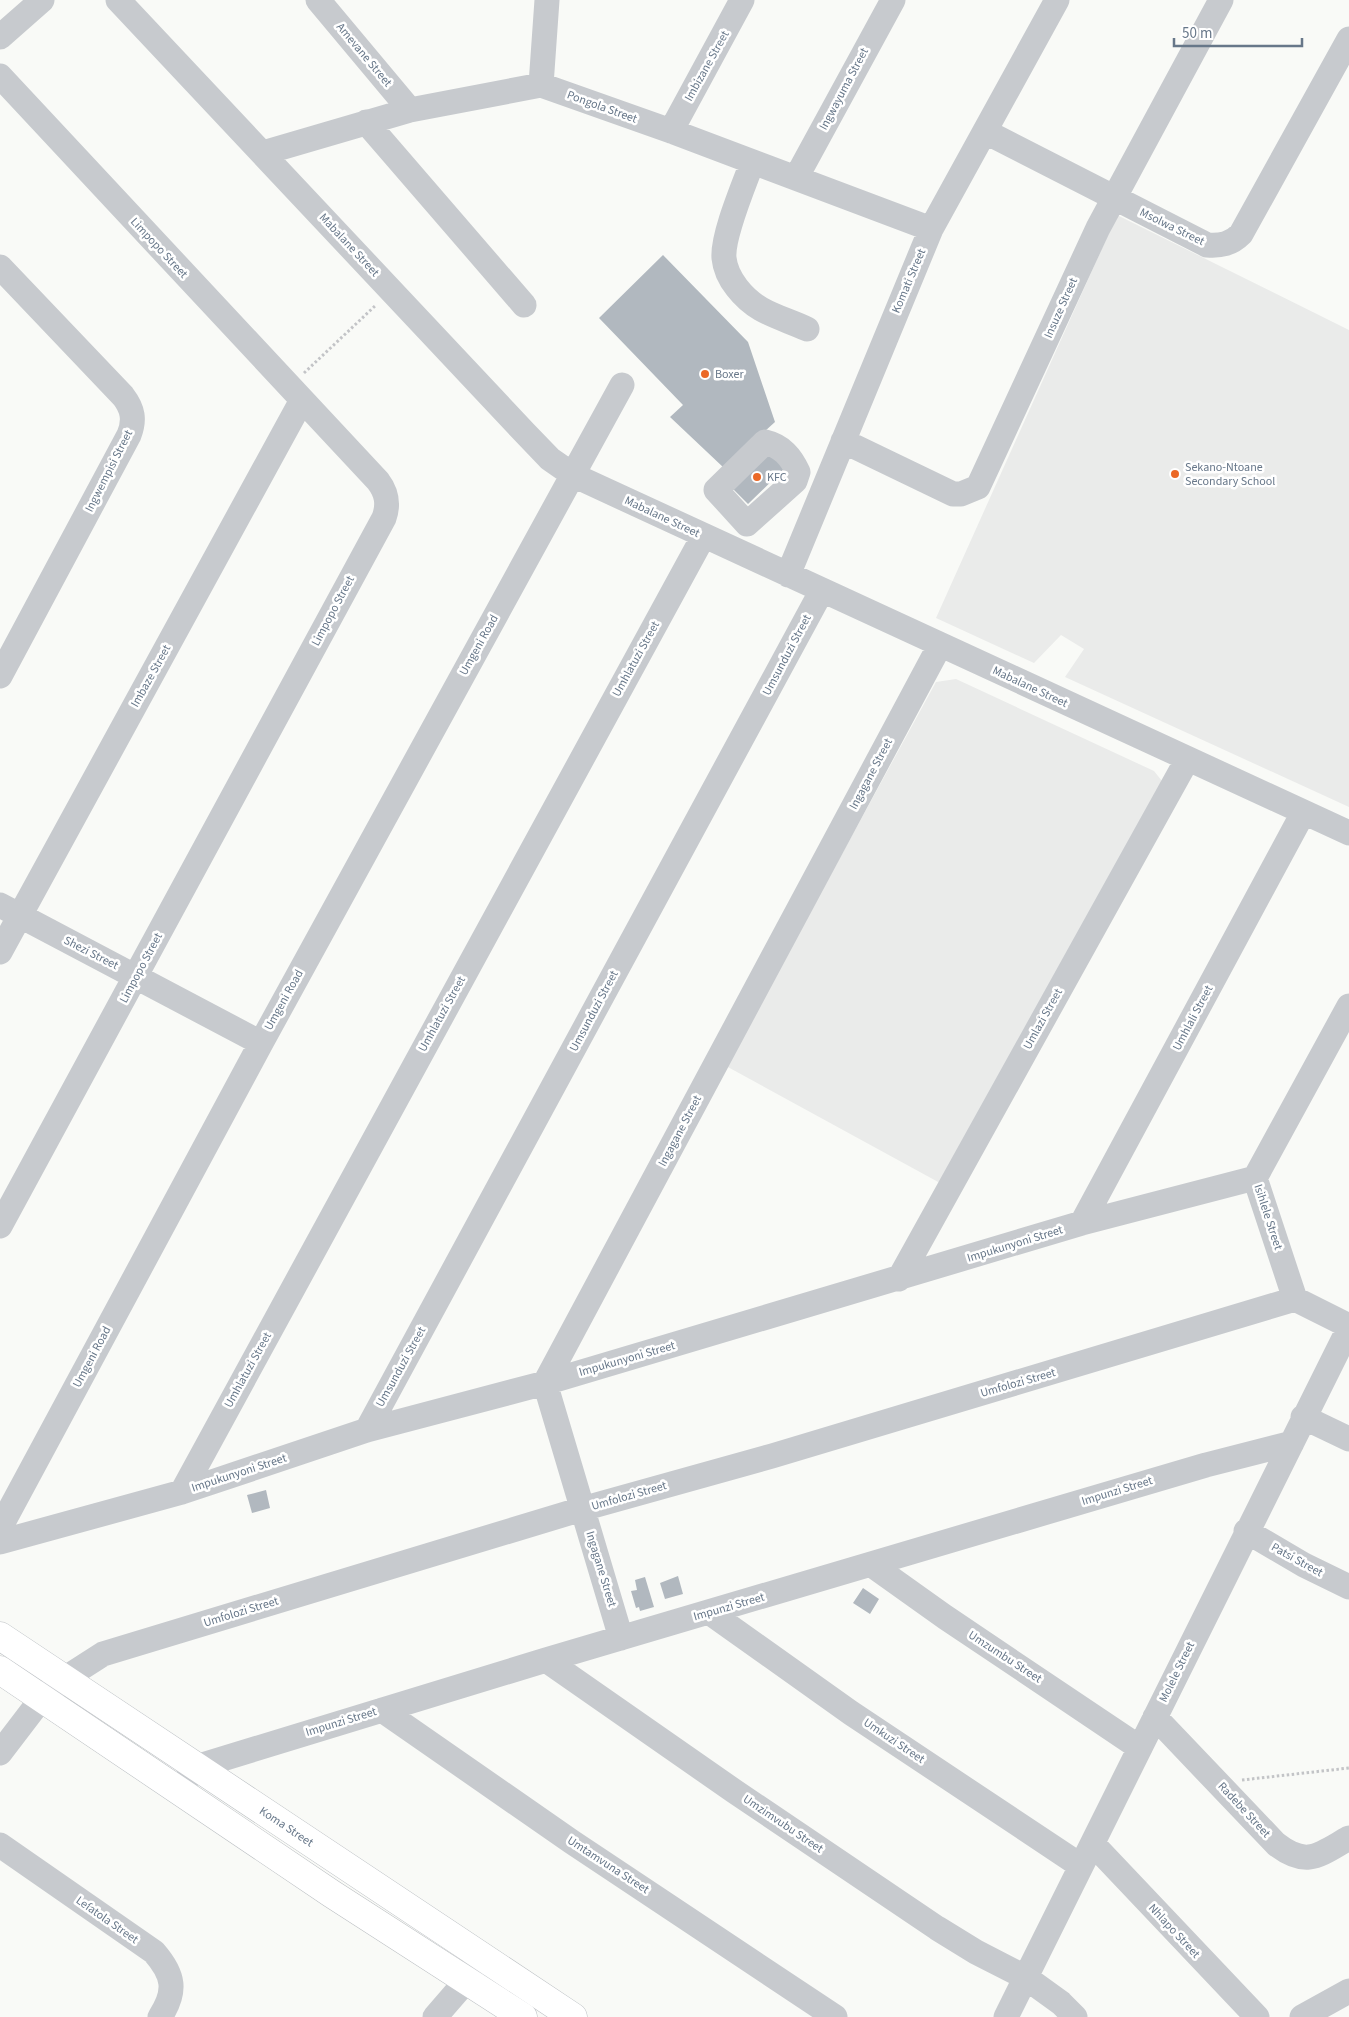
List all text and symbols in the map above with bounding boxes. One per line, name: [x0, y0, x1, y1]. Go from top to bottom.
scale bar: [1174, 15, 1302, 47]
street label: Amevane Street: [332, 19, 396, 91]
text: 50 m: [1182, 23, 1212, 44]
street label: Imbizane Street: [681, 28, 733, 104]
street label: Ingwayuma Street: [815, 45, 873, 133]
street label: Pongola Street: [565, 86, 639, 128]
street label: Msolwa Street: [1137, 204, 1207, 250]
street label: Mabalane Street: [315, 209, 383, 281]
street label: Limpopo Street: [126, 214, 192, 282]
street label: Komati Street: [888, 246, 930, 316]
street label: Insuze Street: [1040, 275, 1082, 341]
place label: Boxer: [715, 366, 744, 383]
marker: Boxer: [699, 368, 711, 380]
street label: Ingwempisi Street: [81, 427, 137, 515]
place label: Sekano-Ntoane Secondary School: [1185, 459, 1275, 490]
marker: Sekano-Ntoane Secondary School: [1169, 468, 1181, 480]
place label: KFC: [767, 469, 787, 486]
marker: KFC: [751, 471, 763, 483]
street label: Mabalane Street: [622, 492, 702, 542]
street label: Limpopo Street: [307, 573, 359, 649]
street label: Umgeni Road: [455, 611, 503, 679]
street label: Umsunduzi Street: [758, 611, 816, 699]
street label: Umhlatuzi Street: [608, 618, 664, 700]
street label: Imbaze Street: [127, 642, 175, 710]
street label: Mabalane Street: [990, 662, 1070, 712]
street label: Ingagane Street: [845, 735, 897, 813]
street label: Limpopo Street: [115, 930, 167, 1006]
street label: Shezi Street: [61, 932, 121, 974]
street label: Umgeni Road: [260, 966, 308, 1034]
street label: Umsunduzi Street: [565, 967, 623, 1055]
street label: Umhlatuzi Street: [414, 973, 470, 1055]
street label: Umhlali Street: [1169, 982, 1217, 1054]
street label: Umlazi Street: [1019, 985, 1067, 1053]
street label: Ingagane Street: [654, 1092, 706, 1170]
street label: Isihlele Street: [1249, 1182, 1287, 1252]
street label: Impukunyoni Street: [965, 1221, 1065, 1267]
street label: Umgeni Road: [69, 1323, 115, 1391]
street label: Umsunduzi Street: [372, 1324, 430, 1410]
street label: Umhlatuzi Street: [220, 1329, 276, 1411]
street label: Impukunyoni Street: [577, 1337, 677, 1381]
street label: Umfolozi Street: [978, 1364, 1058, 1402]
street label: Impukunyoni Street: [189, 1450, 289, 1496]
street label: Impunzi Street: [1079, 1472, 1155, 1510]
street label: Umfolozi Street: [589, 1477, 669, 1515]
street label: Ingagane Street: [581, 1529, 621, 1609]
street label: Patsi Street: [1268, 1539, 1326, 1581]
street label: Impunzi Street: [691, 1589, 767, 1625]
street label: Umfolozi Street: [201, 1593, 281, 1631]
street label: Umzumbu Street: [965, 1627, 1045, 1687]
street label: Molele Street: [1155, 1639, 1199, 1705]
street label: Impunzi Street: [303, 1703, 379, 1741]
street label: Umkuzi Street: [860, 1714, 928, 1768]
street label: Radebe Street: [1214, 1778, 1274, 1842]
street label: Umzimvubu Street: [740, 1791, 826, 1857]
street label: Koma Street: [256, 1802, 317, 1851]
street label: Umtamvuna Street: [564, 1832, 652, 1898]
street label: Lefatola Street: [72, 1892, 142, 1948]
street label: Nhlapo Street: [1144, 1900, 1204, 1962]

